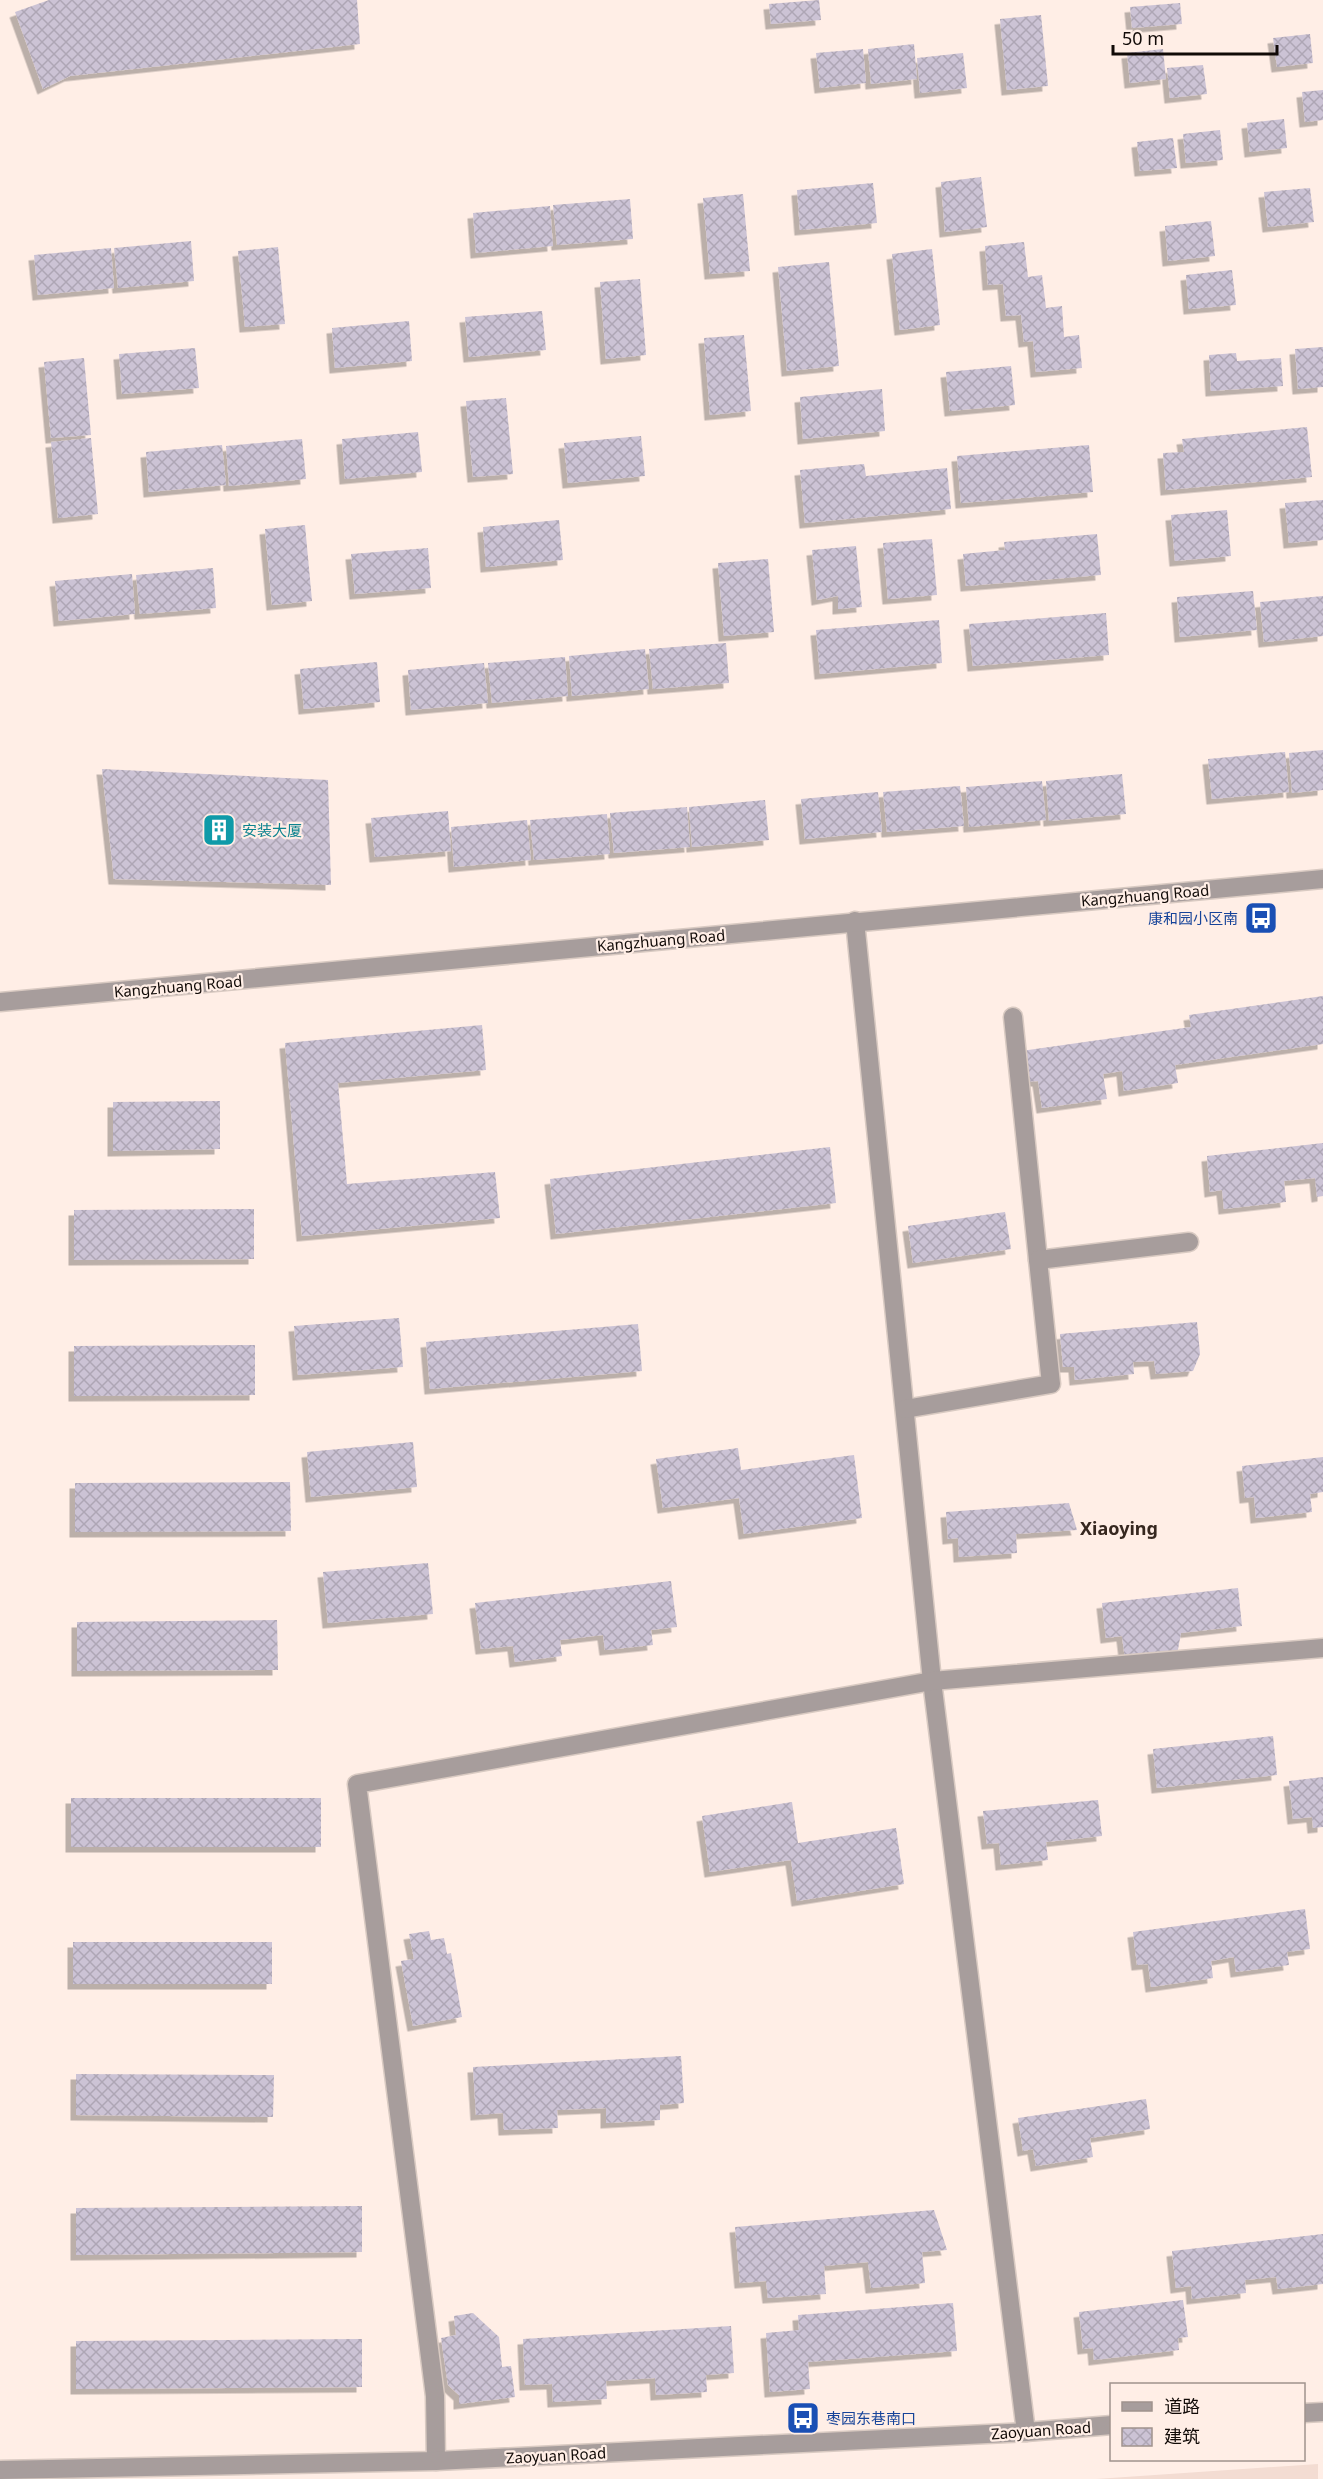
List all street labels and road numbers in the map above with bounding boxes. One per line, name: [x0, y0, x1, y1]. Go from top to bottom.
street label: Kangzhuang Road: [1080, 879, 1210, 911]
street label: Kangzhuang Road: [596, 924, 726, 956]
street label: Kangzhuang Road: [113, 970, 243, 1002]
street label: Zaoyuan Road: [990, 2417, 1092, 2443]
street label: Zaoyuan Road: [505, 2442, 607, 2468]

